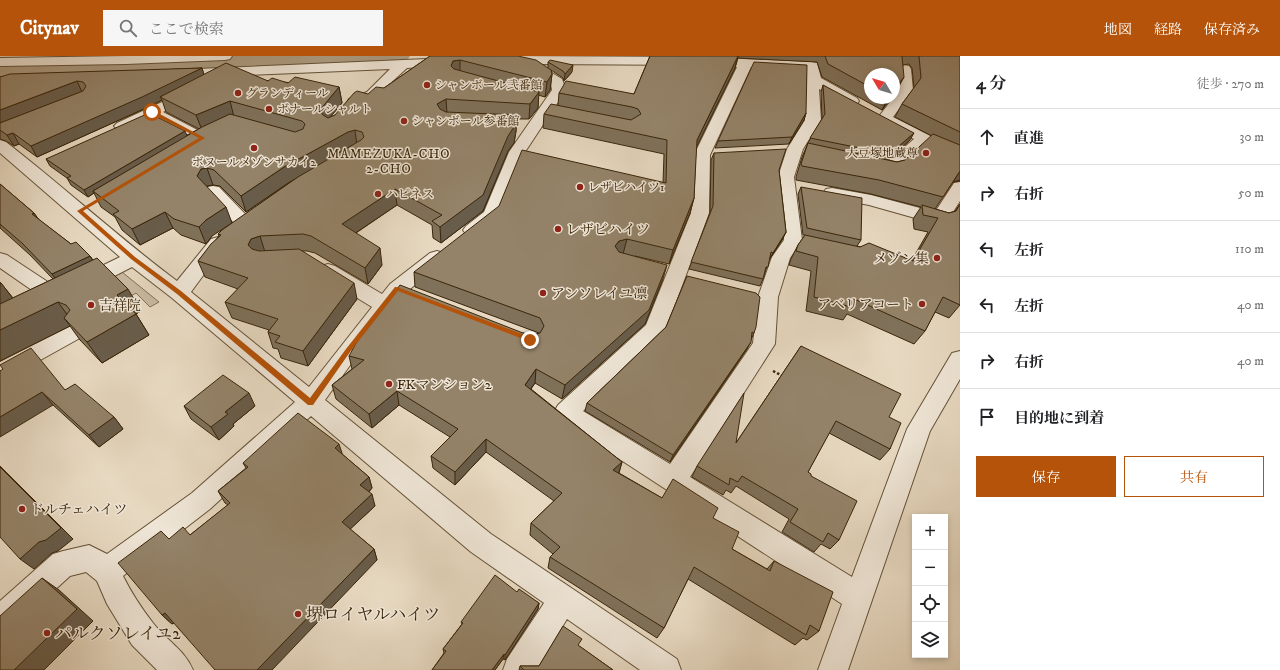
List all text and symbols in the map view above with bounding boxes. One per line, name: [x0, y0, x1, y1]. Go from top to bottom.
search box: [103, 10, 383, 46]
text: Citynav: [20, 17, 79, 40]
icon: search: [117, 17, 139, 39]
text: ここで検索: [149, 20, 224, 39]
text: 地図: [1104, 21, 1132, 39]
text: 経路: [1154, 21, 1182, 39]
text: 保存済み: [1204, 21, 1260, 39]
north arrow: [864, 68, 900, 104]
text: 4 分: [976, 73, 1006, 95]
text: 徒歩 · 270 m: [1197, 76, 1264, 92]
place label: シャンボール弐番館: [435, 78, 543, 93]
marker: シャンボール弐番館: [422, 80, 432, 90]
place label: グランディール: [246, 86, 329, 101]
marker: グランディール: [233, 88, 243, 98]
place label: ボナールシャルト: [277, 102, 372, 117]
route start: [143, 103, 161, 121]
marker: ボナールシャルト: [264, 104, 274, 114]
place label: シャンボール参番館: [412, 114, 520, 129]
marker: シャンボール参番館: [399, 116, 409, 126]
icon: ahead: [976, 126, 998, 148]
text: 直進: [1014, 129, 1044, 148]
text: 30 m: [1240, 129, 1264, 145]
marker: ボヌールメゾンサカイ2: [249, 143, 259, 153]
district label: MAMEZUKA-CHO 2-CHO: [328, 146, 450, 177]
place label: 大豆塚地蔵尊: [846, 146, 918, 161]
marker: 大豆塚地蔵尊: [921, 148, 931, 158]
place label: ボヌールメゾンサカイ2: [192, 155, 316, 170]
place label: レザビハイツ1: [588, 180, 664, 195]
marker: レザビハイツ1: [575, 182, 585, 192]
icon: right: [976, 182, 998, 204]
text: 右折: [1014, 185, 1044, 204]
text: 50 m: [1238, 185, 1264, 201]
place label: ハピネス: [386, 187, 434, 202]
marker: ハピネス: [373, 189, 383, 199]
place label: レザビハイツ: [566, 221, 650, 239]
marker: レザビハイツ: [553, 224, 563, 234]
icon: left: [976, 238, 998, 260]
text: 左折: [1014, 241, 1044, 260]
text: 110 m: [1235, 241, 1264, 257]
place label: メゾン集: [873, 250, 929, 268]
marker: メゾン集: [932, 253, 942, 263]
place label: アンソレイユ凛: [551, 285, 647, 303]
marker: アンソレイユ凛: [538, 288, 548, 298]
icon: left: [976, 294, 998, 316]
place label: アベリアコート: [817, 296, 914, 314]
place label: 吉祥院: [99, 297, 141, 315]
text: 左折: [1014, 297, 1044, 316]
text: 40 m: [1237, 297, 1264, 313]
marker: アベリアコート: [917, 299, 927, 309]
marker: 吉祥院: [86, 300, 96, 310]
route end: [521, 331, 539, 349]
icon: right: [976, 350, 998, 372]
text: 右折: [1014, 353, 1044, 372]
text: 40 m: [1237, 353, 1264, 369]
place label: FKマンション2: [397, 376, 492, 394]
marker: FKマンション2: [384, 379, 394, 389]
icon: arrive: [976, 406, 998, 428]
text: 目的地に到着: [1014, 409, 1104, 428]
button: 保存: [976, 456, 1116, 497]
button: 共有: [1124, 456, 1264, 497]
place label: ドルチェハイツ: [30, 501, 128, 519]
marker: ドルチェハイツ: [17, 504, 27, 514]
map controls: [912, 514, 948, 658]
button: +: [912, 514, 948, 550]
button: −: [912, 550, 948, 586]
button: locate: [912, 586, 948, 622]
place label: 堺ロイヤルハイツ: [306, 604, 440, 626]
marker: 堺ロイヤルハイツ: [293, 609, 303, 619]
button: layers: [912, 622, 948, 658]
place label: パルクソレイユ2: [55, 623, 181, 645]
marker: パルクソレイユ2: [42, 628, 52, 638]

